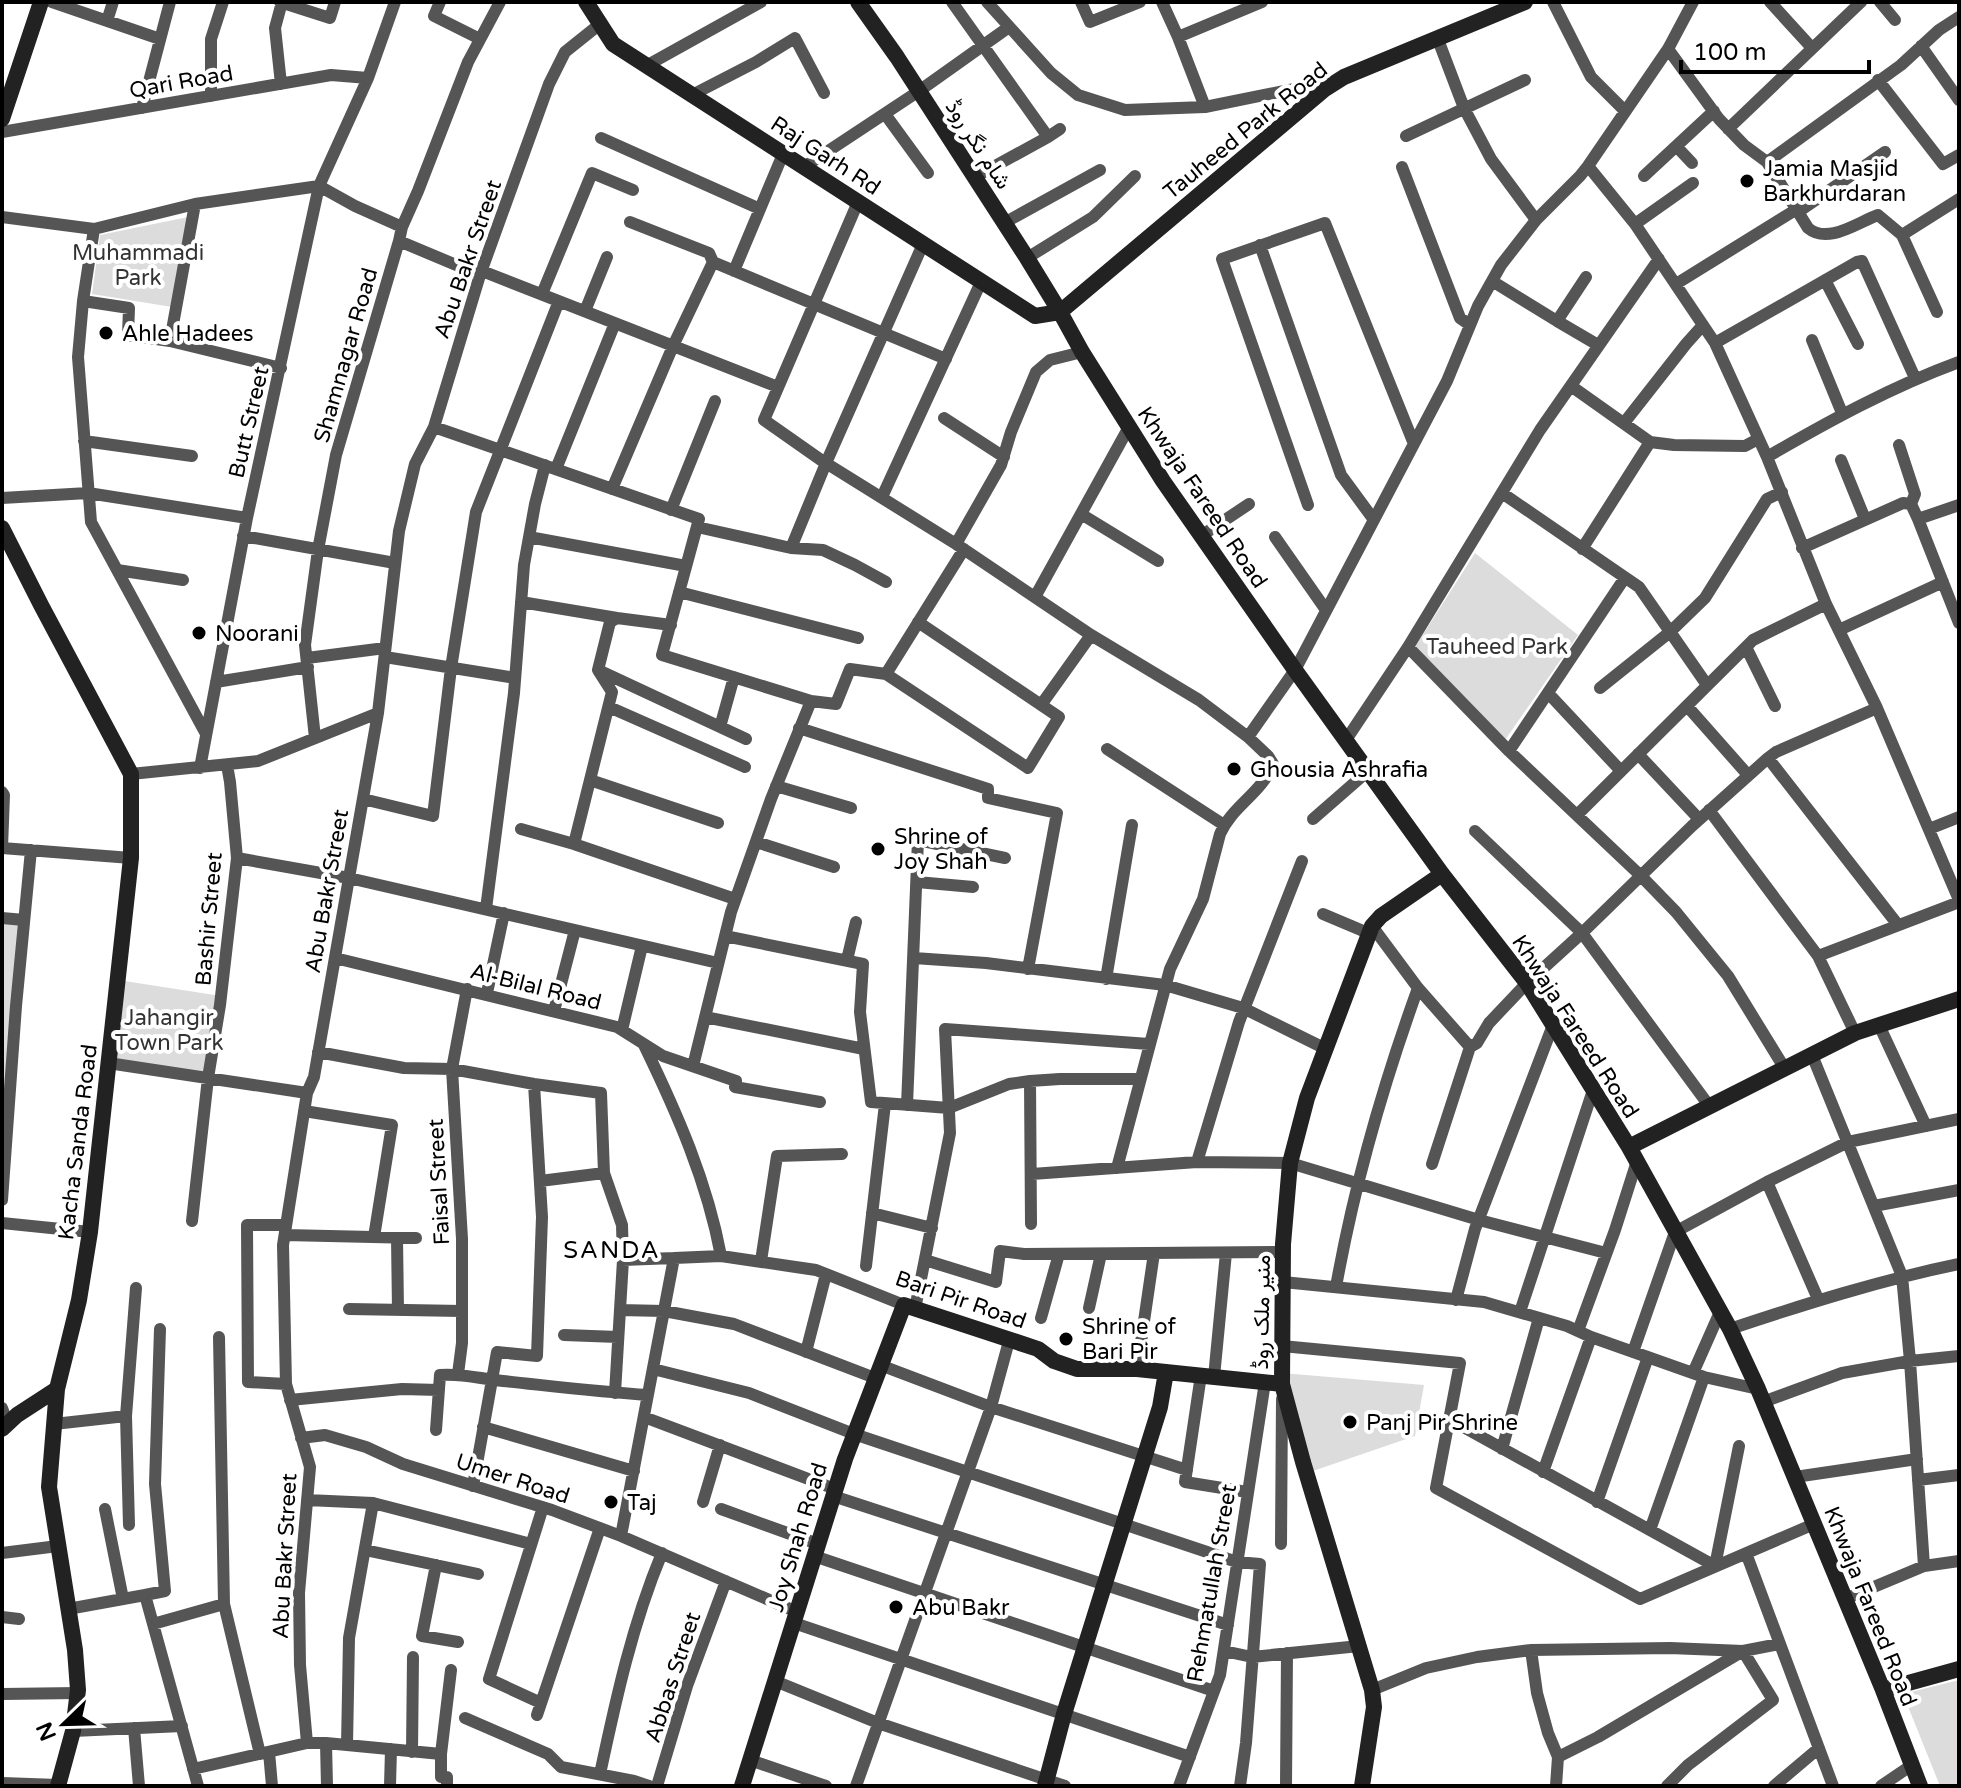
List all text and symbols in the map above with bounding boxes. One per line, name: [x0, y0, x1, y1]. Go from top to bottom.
scale bar: [1681, 24, 1869, 74]
text: 100 m: [1693, 38, 1767, 67]
street label: Tauheed Park Road: [1158, 57, 1333, 205]
street label: Qari Road: [127, 60, 235, 104]
street label: شام نگر روڈ: [939, 95, 1017, 195]
street label: Raj Garh Rd: [766, 111, 885, 201]
place label: Jamia Masjid Barkhurdaran: [1763, 156, 1906, 207]
marker: Jamia Masjid Barkhurdaran: [1738, 172, 1756, 190]
street label: Abu Bakr Street: [429, 177, 507, 342]
park label: Muhammadi Park: [72, 240, 204, 291]
street label: Shamnagar Road: [309, 265, 383, 446]
place label: Ahle Hadees: [122, 321, 254, 347]
marker: Ahle Hadees: [97, 324, 115, 342]
street label: Butt Street: [223, 364, 274, 481]
street label: Khwaja Fareed Road: [1132, 402, 1273, 593]
place label: Noorani: [215, 621, 299, 647]
marker: Noorani: [190, 624, 208, 642]
park label: Tauheed Park: [1426, 634, 1568, 660]
place label: Ghousia Ashrafia: [1250, 757, 1428, 783]
marker: Ghousia Ashrafia: [1225, 760, 1243, 778]
street label: Abu Bakr Street: [300, 807, 354, 975]
place label: Shrine of Joy Shah: [894, 824, 989, 875]
marker: Shrine of Joy Shah: [869, 840, 887, 858]
street label: Bashir Street: [190, 851, 228, 987]
street label: Khwaja Fareed Road: [1506, 930, 1644, 1123]
street label: Al-Bilal Road: [467, 958, 604, 1016]
park label: Jahangir Town Park: [115, 1005, 223, 1056]
street label: Kacha Sanda Road: [53, 1043, 103, 1241]
street label: Faisal Street: [423, 1118, 455, 1246]
district label: SANDA: [563, 1236, 661, 1265]
street label: منیر ملک روڈ: [1248, 1254, 1276, 1370]
street label: Bari Pir Road: [892, 1265, 1030, 1335]
place label: Shrine of Bari Pir: [1082, 1314, 1177, 1365]
marker: Shrine of Bari Pir: [1057, 1330, 1075, 1348]
place label: Panj Pir Shrine: [1366, 1410, 1518, 1436]
marker: Panj Pir Shrine: [1341, 1413, 1359, 1431]
street label: Umer Road: [452, 1448, 573, 1510]
street label: Joy Shah Road: [763, 1460, 833, 1615]
street label: Abu Bakr Street: [268, 1473, 302, 1640]
street label: Rehmatullah Street: [1182, 1482, 1242, 1684]
place label: Taj: [627, 1490, 657, 1516]
marker: Taj: [602, 1493, 620, 1511]
street label: Khwaja Fareed Road: [1818, 1503, 1922, 1710]
place label: Abu Bakr: [912, 1595, 1010, 1621]
marker: Abu Bakr: [887, 1598, 905, 1616]
street label: Abbas Street: [640, 1609, 706, 1746]
north arrow: [24, 1684, 104, 1764]
text: N: [31, 1718, 62, 1745]

